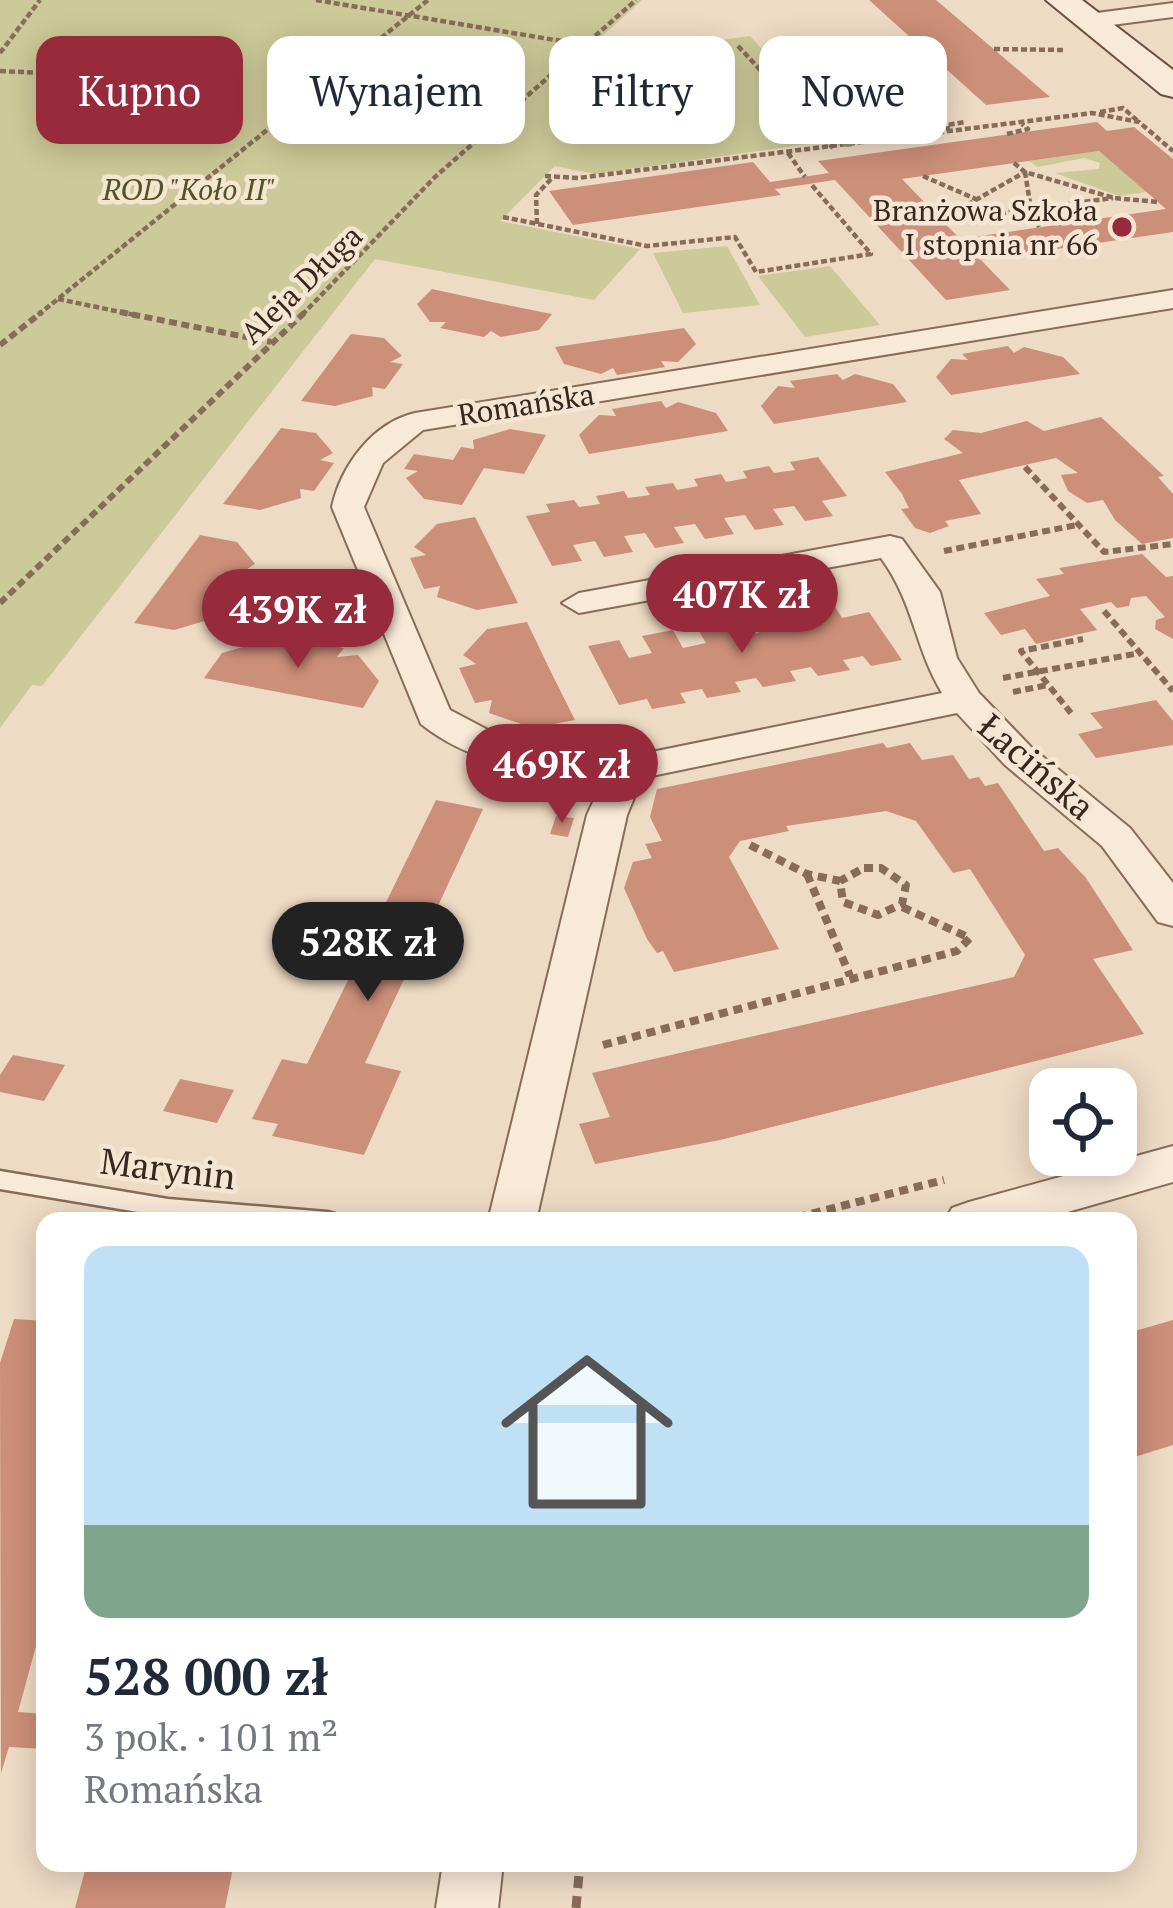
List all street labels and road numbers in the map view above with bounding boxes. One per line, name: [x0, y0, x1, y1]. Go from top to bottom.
street label: Aleja Długa: [231, 216, 371, 352]
street label: Romańska: [455, 373, 597, 435]
street label: Łacińska: [969, 703, 1105, 829]
street label: Marynin: [98, 1136, 238, 1200]

